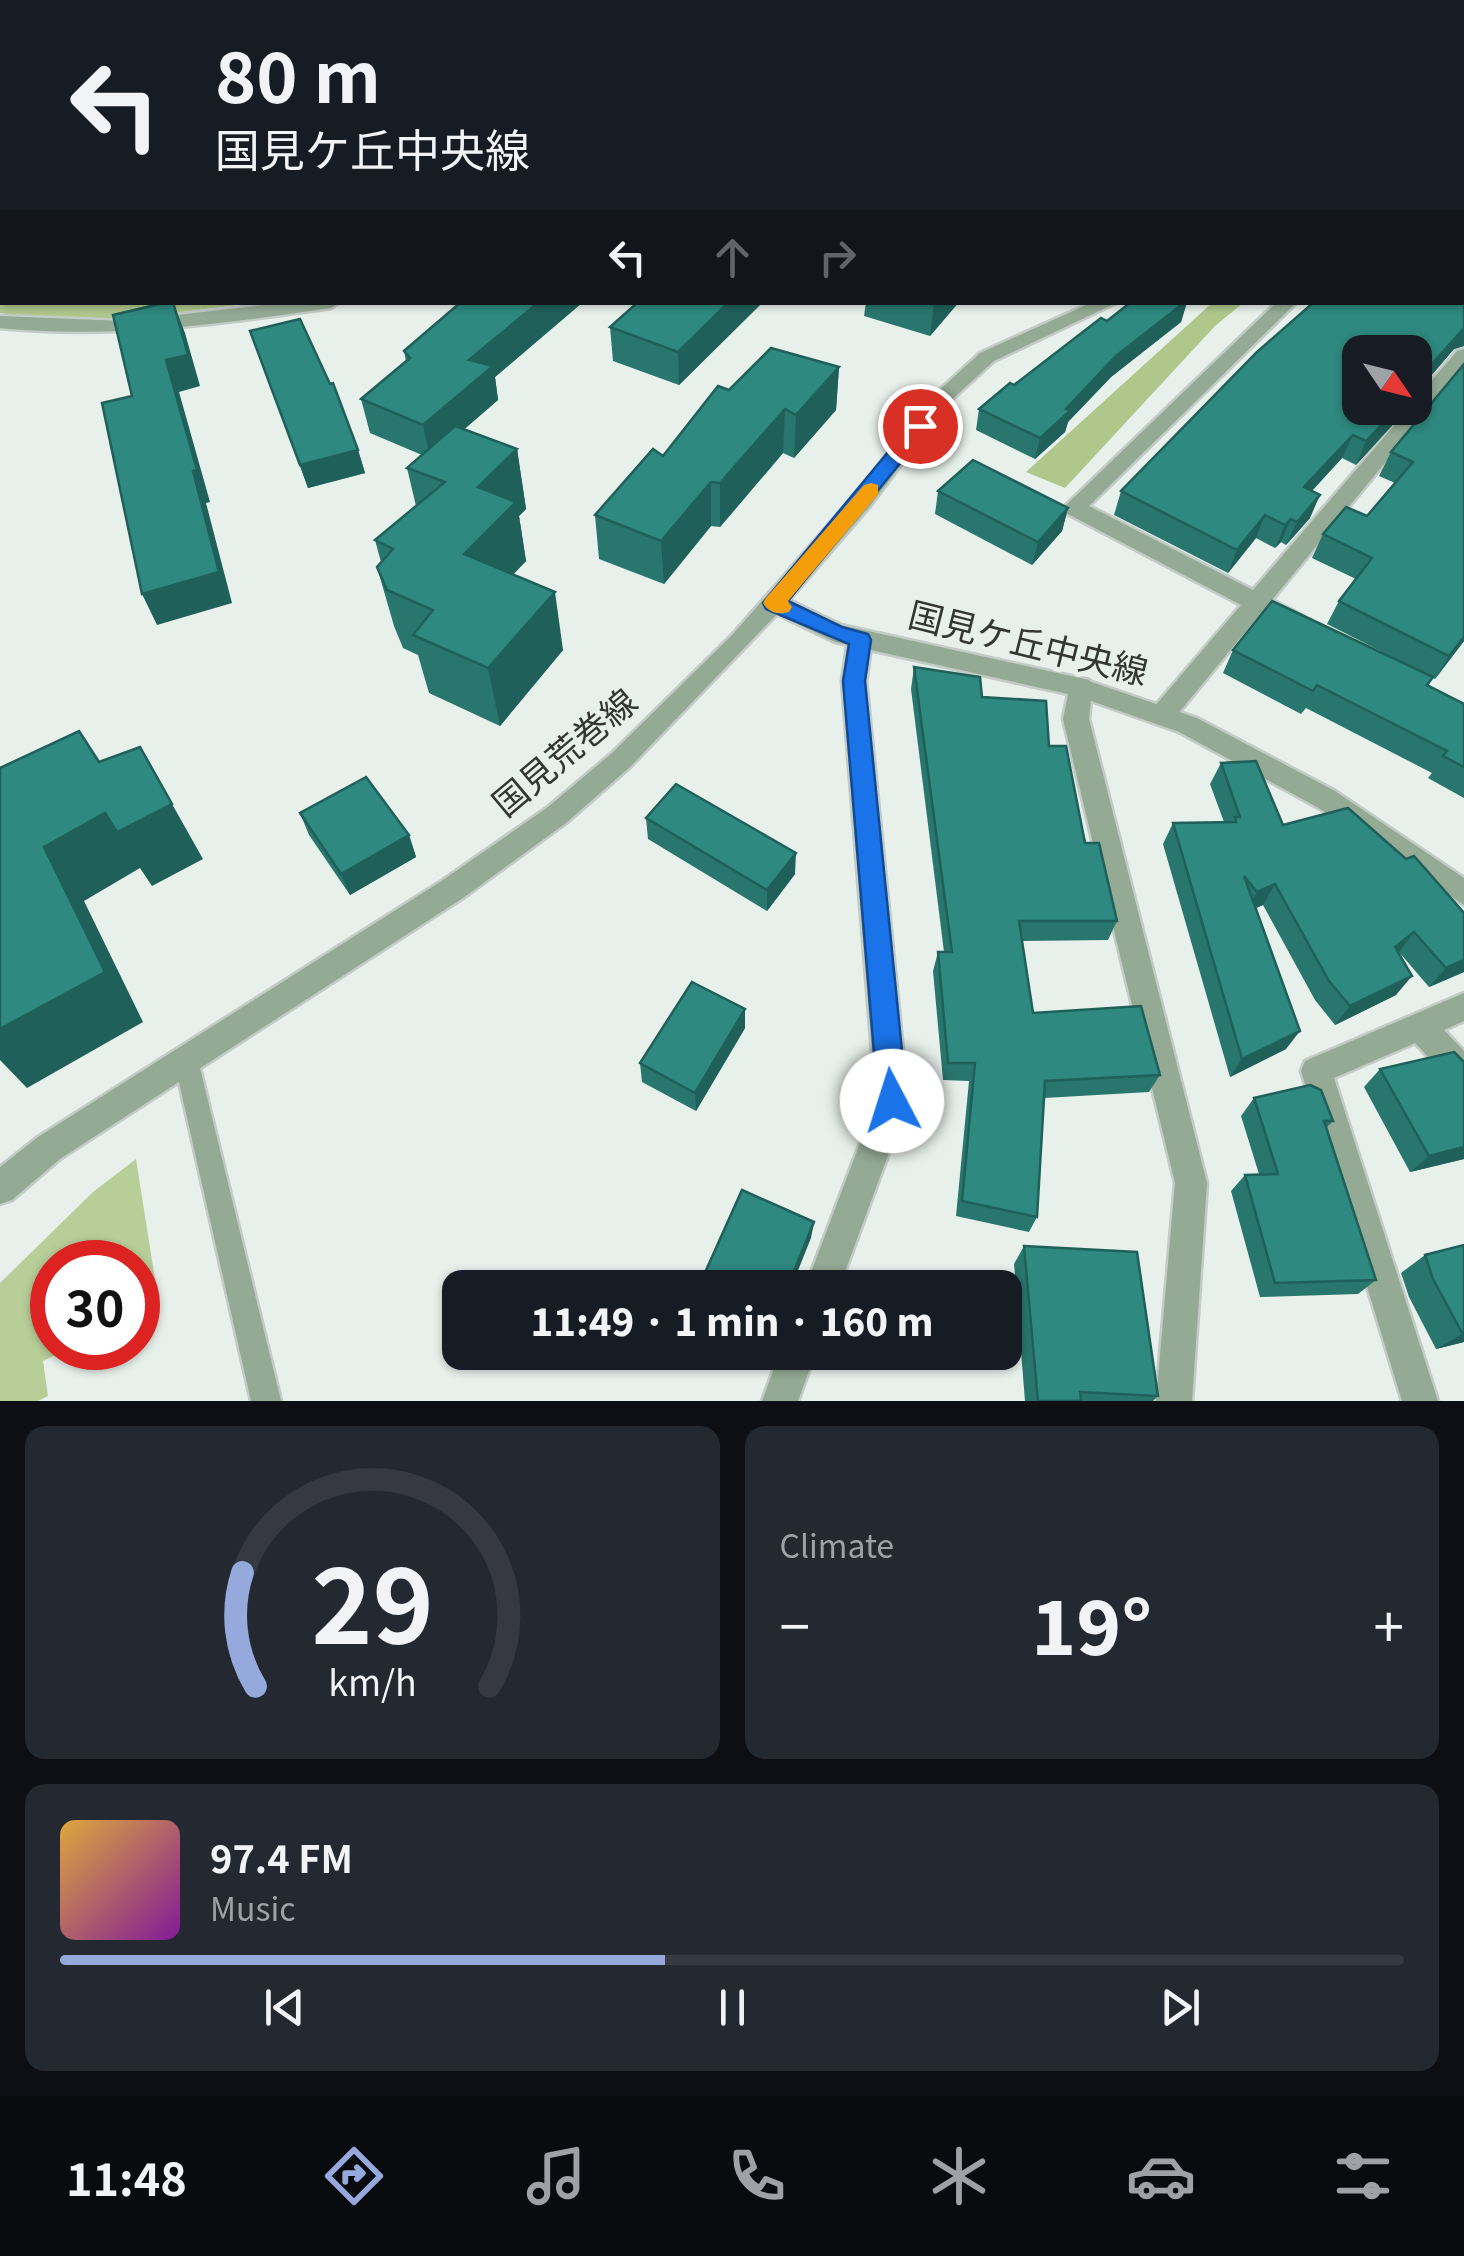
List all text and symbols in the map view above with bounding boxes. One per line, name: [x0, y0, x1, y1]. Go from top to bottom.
text: 80 m: [215, 22, 381, 123]
icon: left: [50, 40, 180, 170]
text: 国見ケ丘中央線: [215, 115, 530, 180]
icon: left: [600, 230, 655, 285]
icon: ahead: [705, 230, 760, 285]
icon: right: [810, 230, 865, 285]
north arrow: [1342, 335, 1432, 425]
map controls: [1342, 335, 1432, 425]
pin: [878, 384, 963, 469]
icon: arrive: [893, 399, 948, 454]
street label: 国見ケ丘中央線: [904, 586, 1154, 695]
street label: 国見荒巻線: [479, 675, 646, 826]
position arrow: [840, 1049, 944, 1153]
speed limit sign: 30: [30, 1240, 160, 1370]
text: 11:49 · 1 min · 160 m: [530, 1292, 934, 1347]
text: Climate: [780, 1521, 894, 1567]
text: 29: [311, 1523, 434, 1674]
text: 19°: [1031, 1568, 1152, 1677]
text: −: [780, 1583, 810, 1663]
text: +: [1373, 1583, 1404, 1663]
text: km/h: [328, 1655, 417, 1706]
text: 97.4 FM: [210, 1829, 353, 1884]
text: Music: [210, 1884, 296, 1930]
icon: previous: [257, 1980, 312, 2035]
icon: pause: [705, 1980, 760, 2035]
icon: next: [1153, 1980, 1208, 2035]
icon: directions: [319, 2141, 389, 2211]
icon: music: [521, 2141, 591, 2211]
icon: phone: [722, 2141, 792, 2211]
icon: climate: [924, 2141, 994, 2211]
icon: car: [1126, 2141, 1196, 2211]
icon: filters: [1328, 2141, 1398, 2211]
text: 11:48: [66, 2144, 187, 2209]

